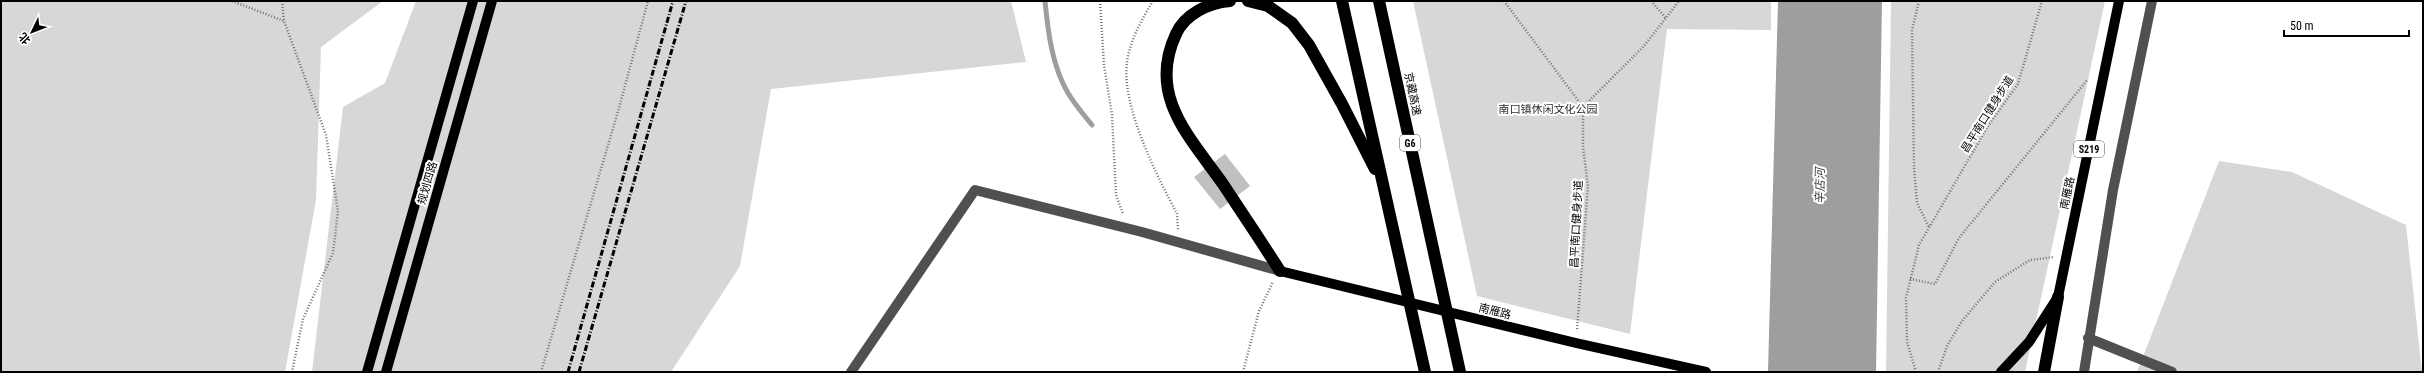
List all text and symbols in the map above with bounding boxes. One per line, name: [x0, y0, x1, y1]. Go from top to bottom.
north arrow: [12, 12, 52, 52]
scale bar: [2284, 12, 2409, 38]
text: 50 m: [2290, 19, 2314, 33]
text: 北: [17, 30, 34, 47]
street label: 京藏高速: [1402, 71, 1423, 117]
street label: 昌平南口健身步道: [1959, 74, 2016, 155]
park label: 南口镇休闲文化公园: [1499, 103, 1598, 116]
road number: G6: [1400, 135, 1420, 151]
road number: S219: [2074, 141, 2104, 157]
street label: 规划四路: [415, 160, 440, 206]
water label: 辛店河: [1813, 166, 1827, 204]
street label: 南雁路: [2058, 176, 2077, 211]
street label: 昌平南口健身步道: [1568, 180, 1585, 268]
street label: 南雁路: [1477, 301, 1512, 322]

